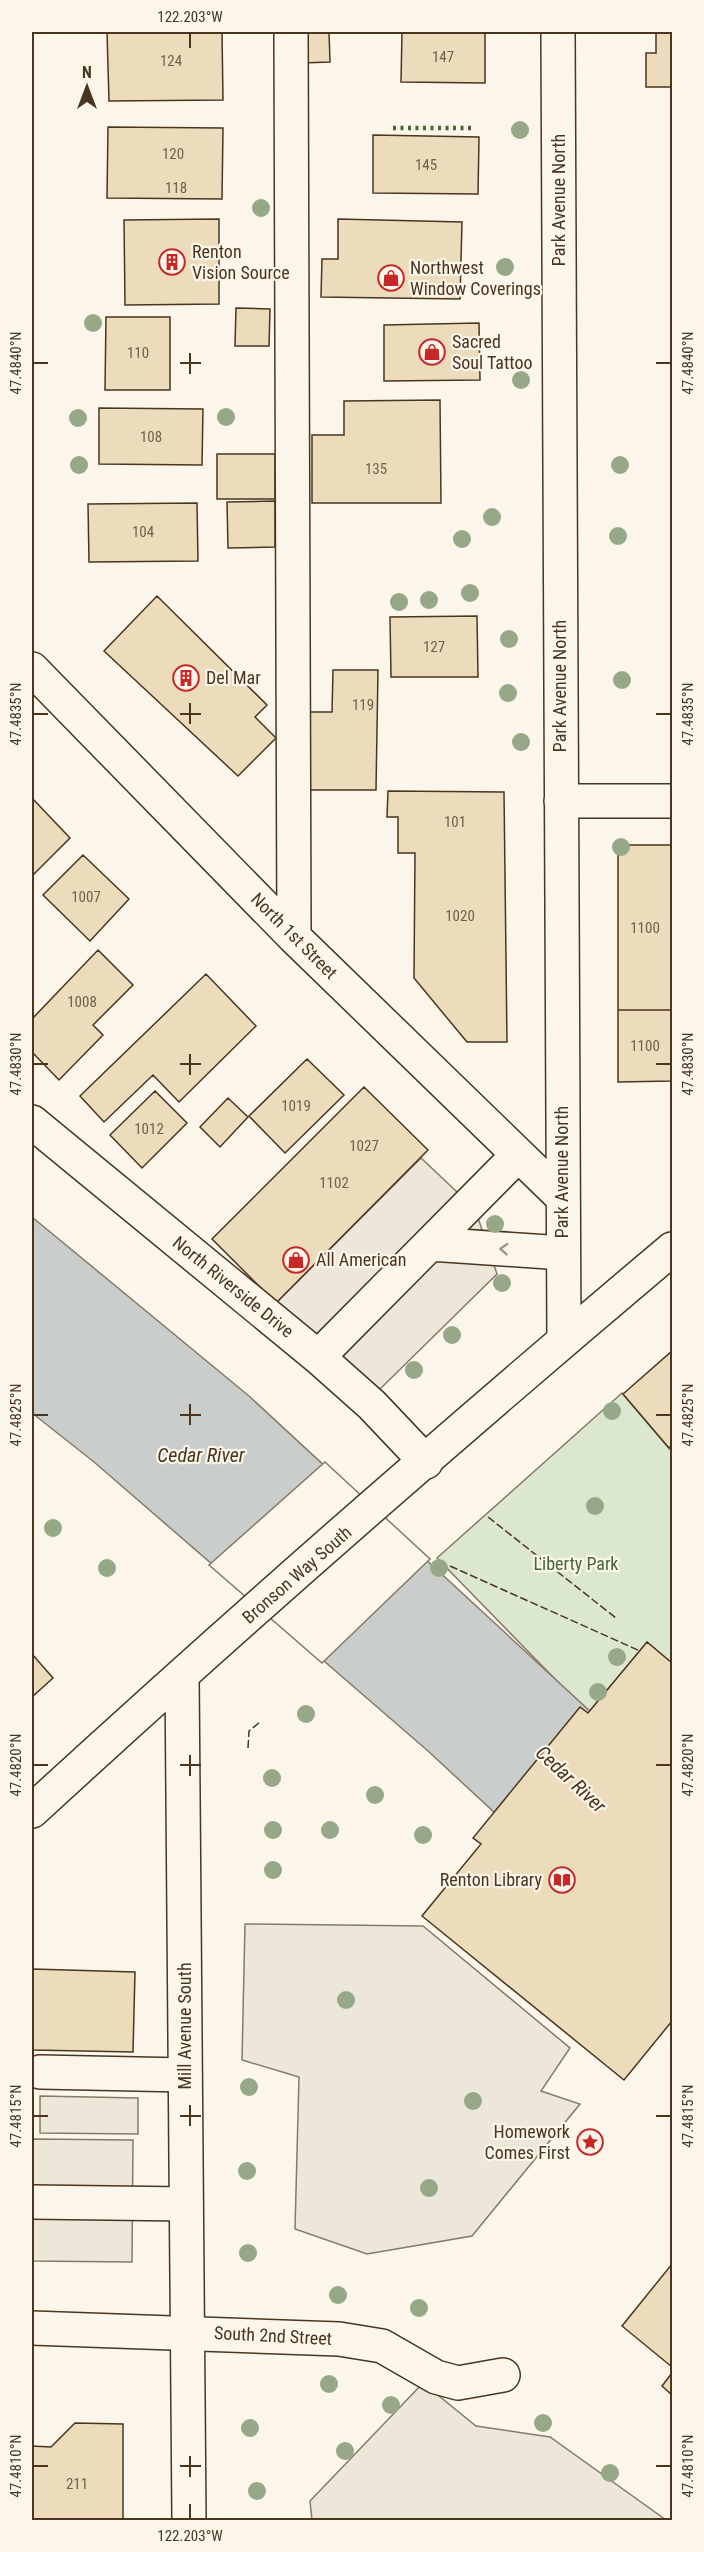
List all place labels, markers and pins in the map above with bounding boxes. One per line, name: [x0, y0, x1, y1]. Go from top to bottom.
place label: Renton Vision Source: [192, 241, 290, 283]
building icon: Renton Vision Source: [157, 247, 187, 277]
place label: Northwest Window Coverings: [410, 257, 541, 299]
shop icon: Northwest Window Coverings: [376, 263, 406, 293]
place label: Sacred Soul Tattoo: [452, 331, 533, 373]
shop icon: Sacred Soul Tattoo: [417, 337, 447, 367]
building icon: Del Mar: [171, 663, 201, 693]
place label: Del Mar: [206, 667, 261, 688]
shop icon: All American: [281, 1245, 311, 1275]
place label: All American: [316, 1249, 406, 1270]
library icon: Renton Library: [547, 1865, 577, 1895]
place label: Renton Library: [440, 1869, 542, 1890]
place label: Homework Comes First: [485, 2121, 570, 2163]
place icon: Homework Comes First: [575, 2127, 605, 2157]

